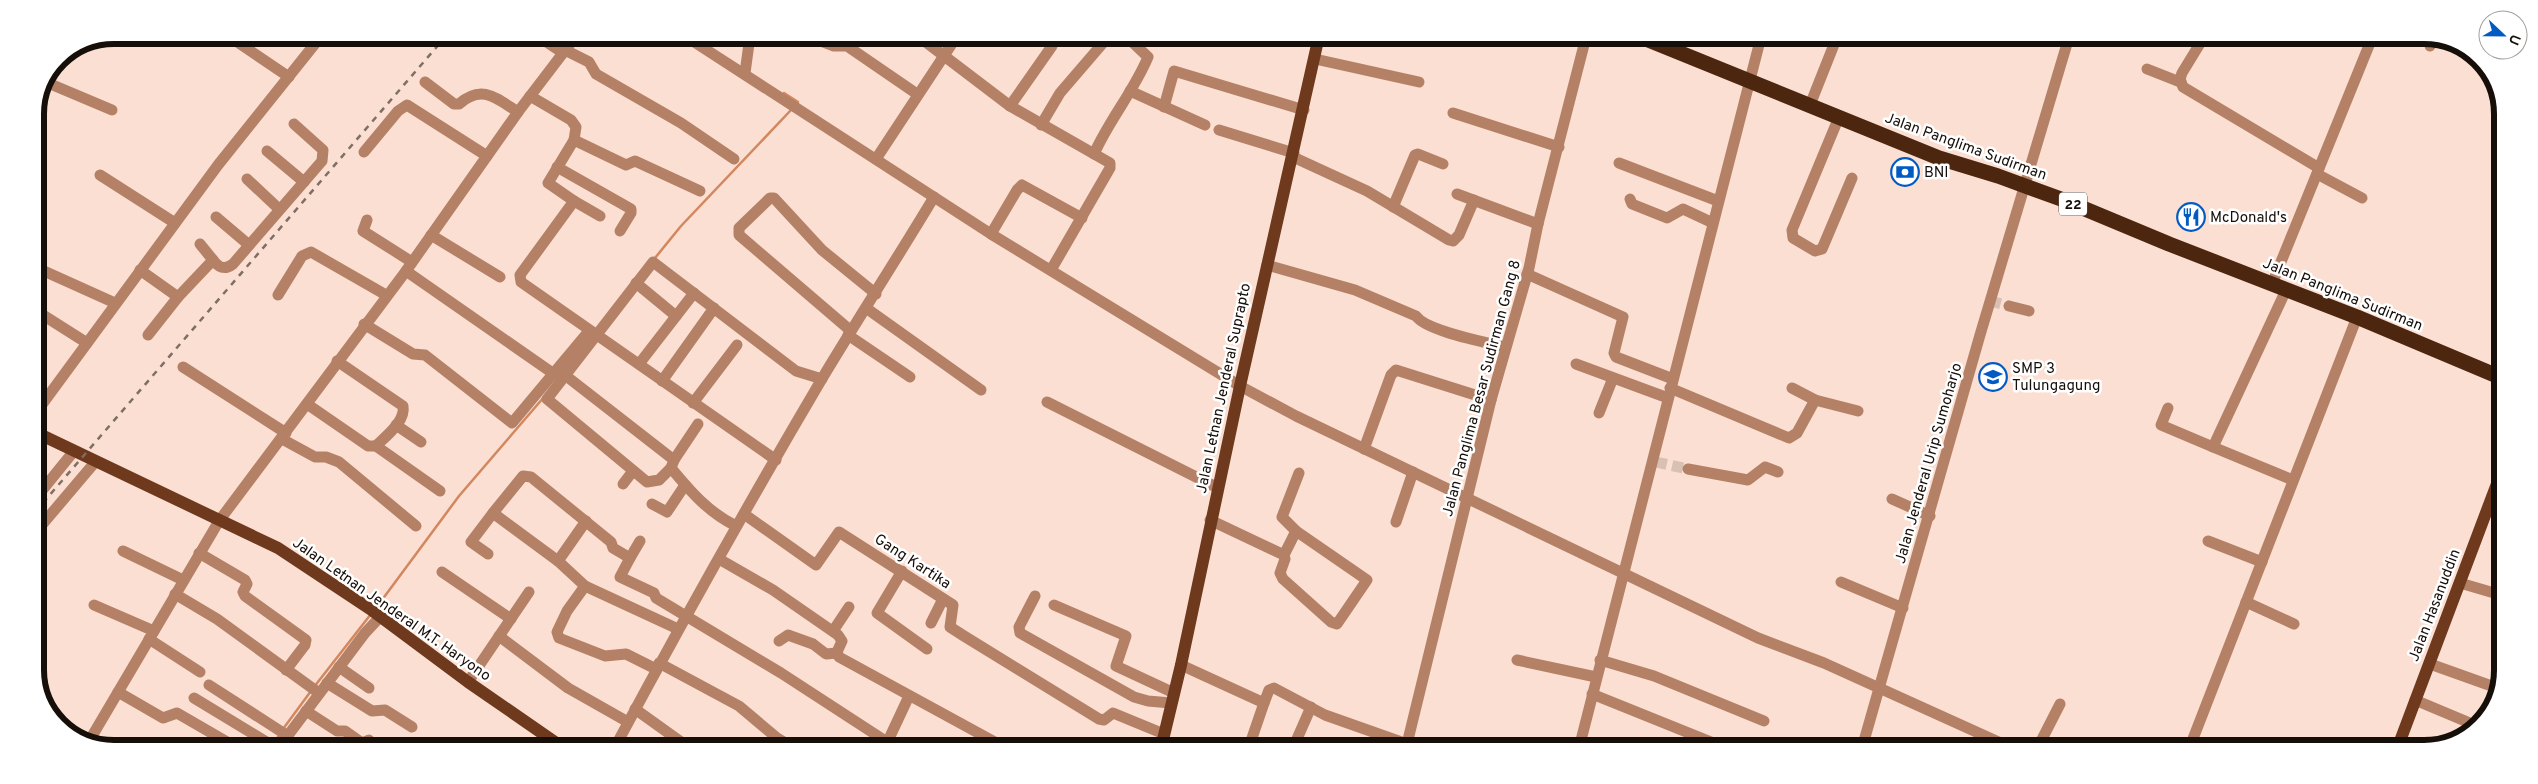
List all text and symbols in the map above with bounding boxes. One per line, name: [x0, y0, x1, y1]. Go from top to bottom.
north arrow: [2478, 10, 2528, 60]
text: U: [2504, 32, 2523, 47]
street label: Jalan Panglima Sudirman: [1882, 109, 2049, 186]
bank icon: BNI: [1890, 157, 1920, 187]
place label: BNI: [1924, 164, 1949, 183]
road number: 22: [2059, 192, 2087, 215]
restaurant icon: McDonald's: [2176, 202, 2206, 232]
place label: McDonald's: [2210, 209, 2287, 228]
street label: Jalan Panglima Sudirman: [2260, 255, 2425, 336]
street label: Jalan Panglima Besar Sudirman Gang 8: [1439, 258, 1526, 519]
street label: Jalan Letnan Jenderal Suprapto: [1193, 281, 1256, 495]
place label: SMP 3 Tulungagung: [2012, 360, 2101, 396]
street label: Jalan Jenderal Urip Sumoharjo: [1892, 361, 1967, 566]
school or university icon: SMP 3 Tulungagung: [1978, 362, 2008, 392]
street label: Gang Kartika: [870, 530, 954, 594]
street label: Jalan Letnan Jenderal M.T. Haryono: [288, 534, 494, 686]
street label: Jalan Hasanuddin: [2405, 547, 2466, 664]

